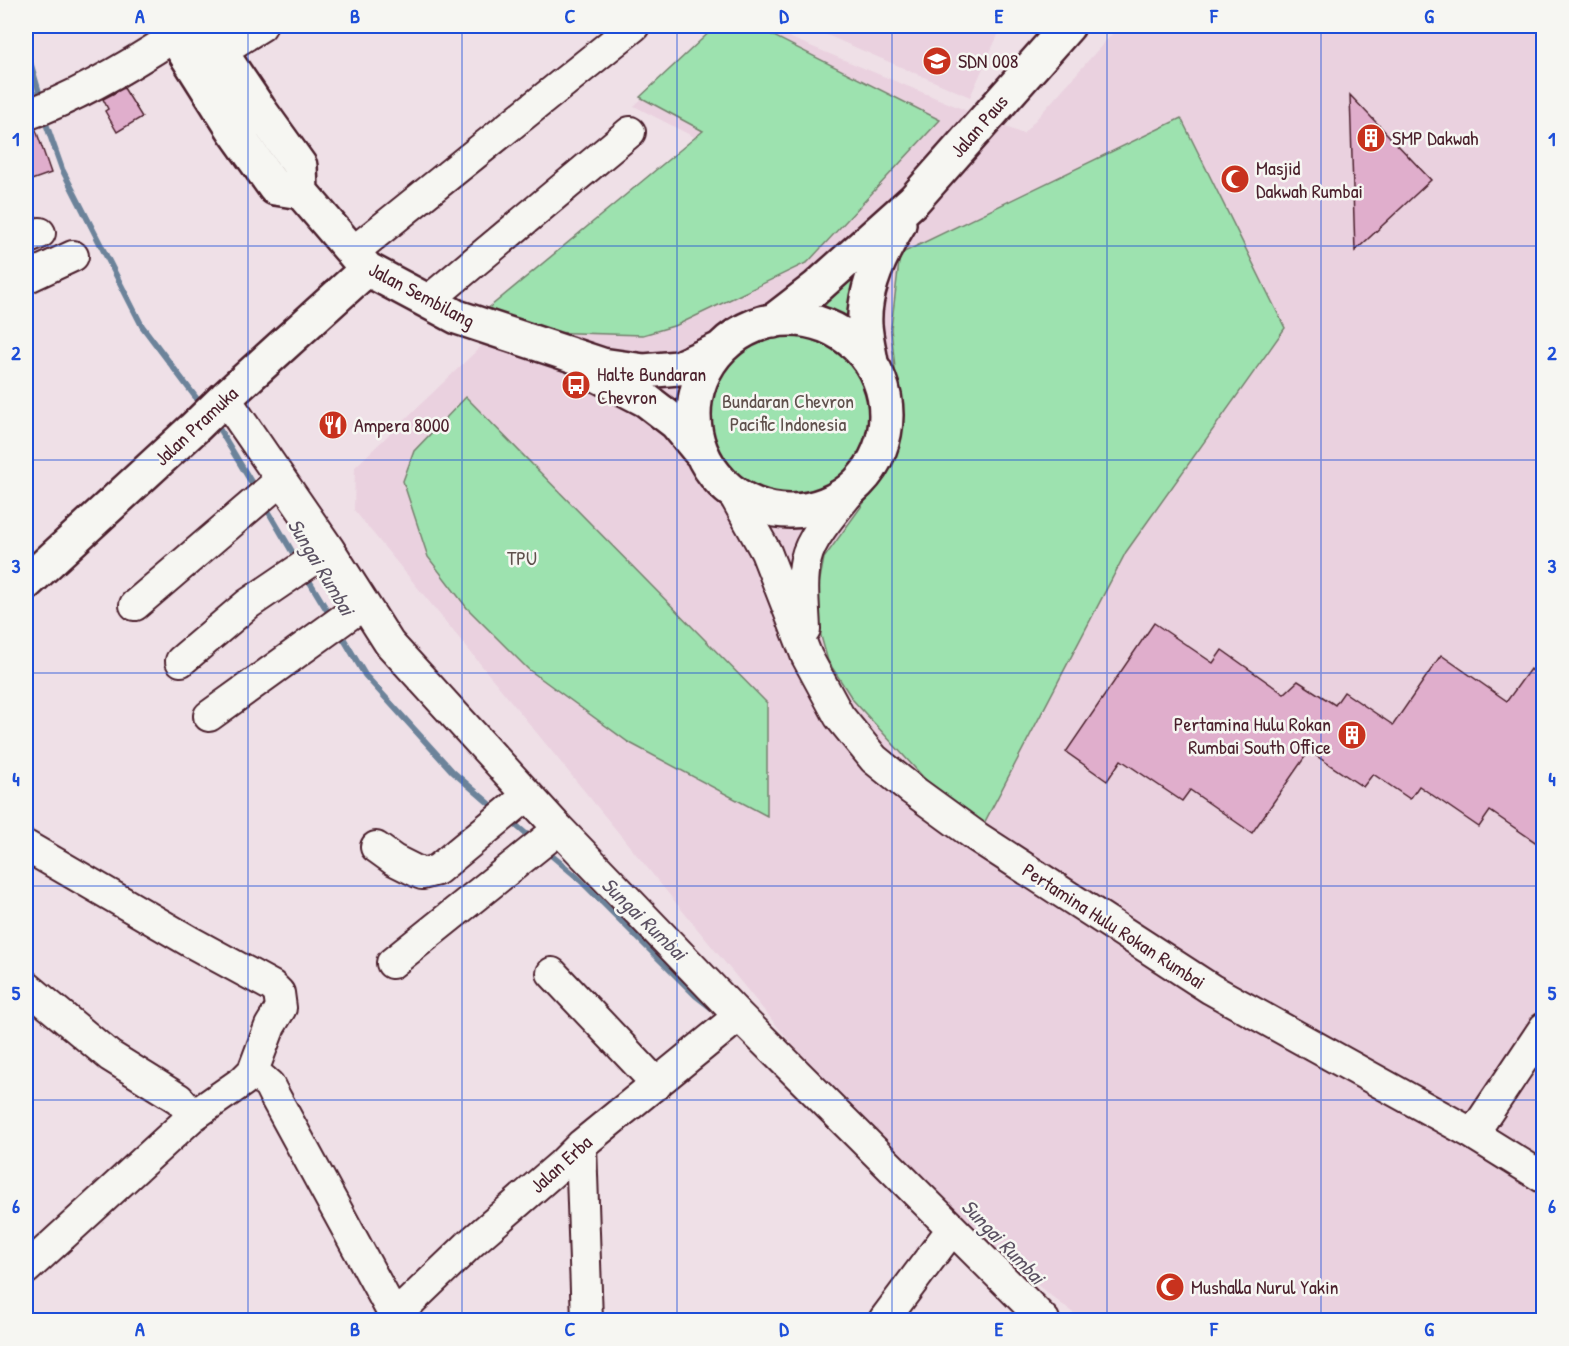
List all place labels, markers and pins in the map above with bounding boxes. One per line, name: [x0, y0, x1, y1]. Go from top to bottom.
school or university icon: SDN 008: [921, 45, 953, 77]
place label: SDN 008: [958, 47, 1019, 74]
building icon: SMP Dakwah: [1355, 122, 1387, 154]
place label: SMP Dakwah: [1392, 124, 1478, 151]
place label: Masjid Dakwah Rumbai: [1256, 154, 1363, 204]
mosque icon: Masjid Dakwah Rumbai: [1219, 163, 1251, 195]
place label: Halte Bundaran Chevron: [597, 360, 706, 410]
bus stop icon: Halte Bundaran Chevron: [560, 369, 592, 401]
restaurant icon: Ampera 8000: [317, 409, 349, 441]
place label: Ampera 8000: [354, 411, 450, 438]
place label: Pertamina Hulu Rokan Rumbai South Office: [1174, 710, 1331, 760]
building icon: Pertamina Hulu Rokan Rumbai South Office: [1336, 719, 1368, 751]
mosque icon: Mushalla Nurul Yakin: [1154, 1271, 1186, 1303]
place label: Mushalla Nurul Yakin: [1191, 1273, 1339, 1300]

